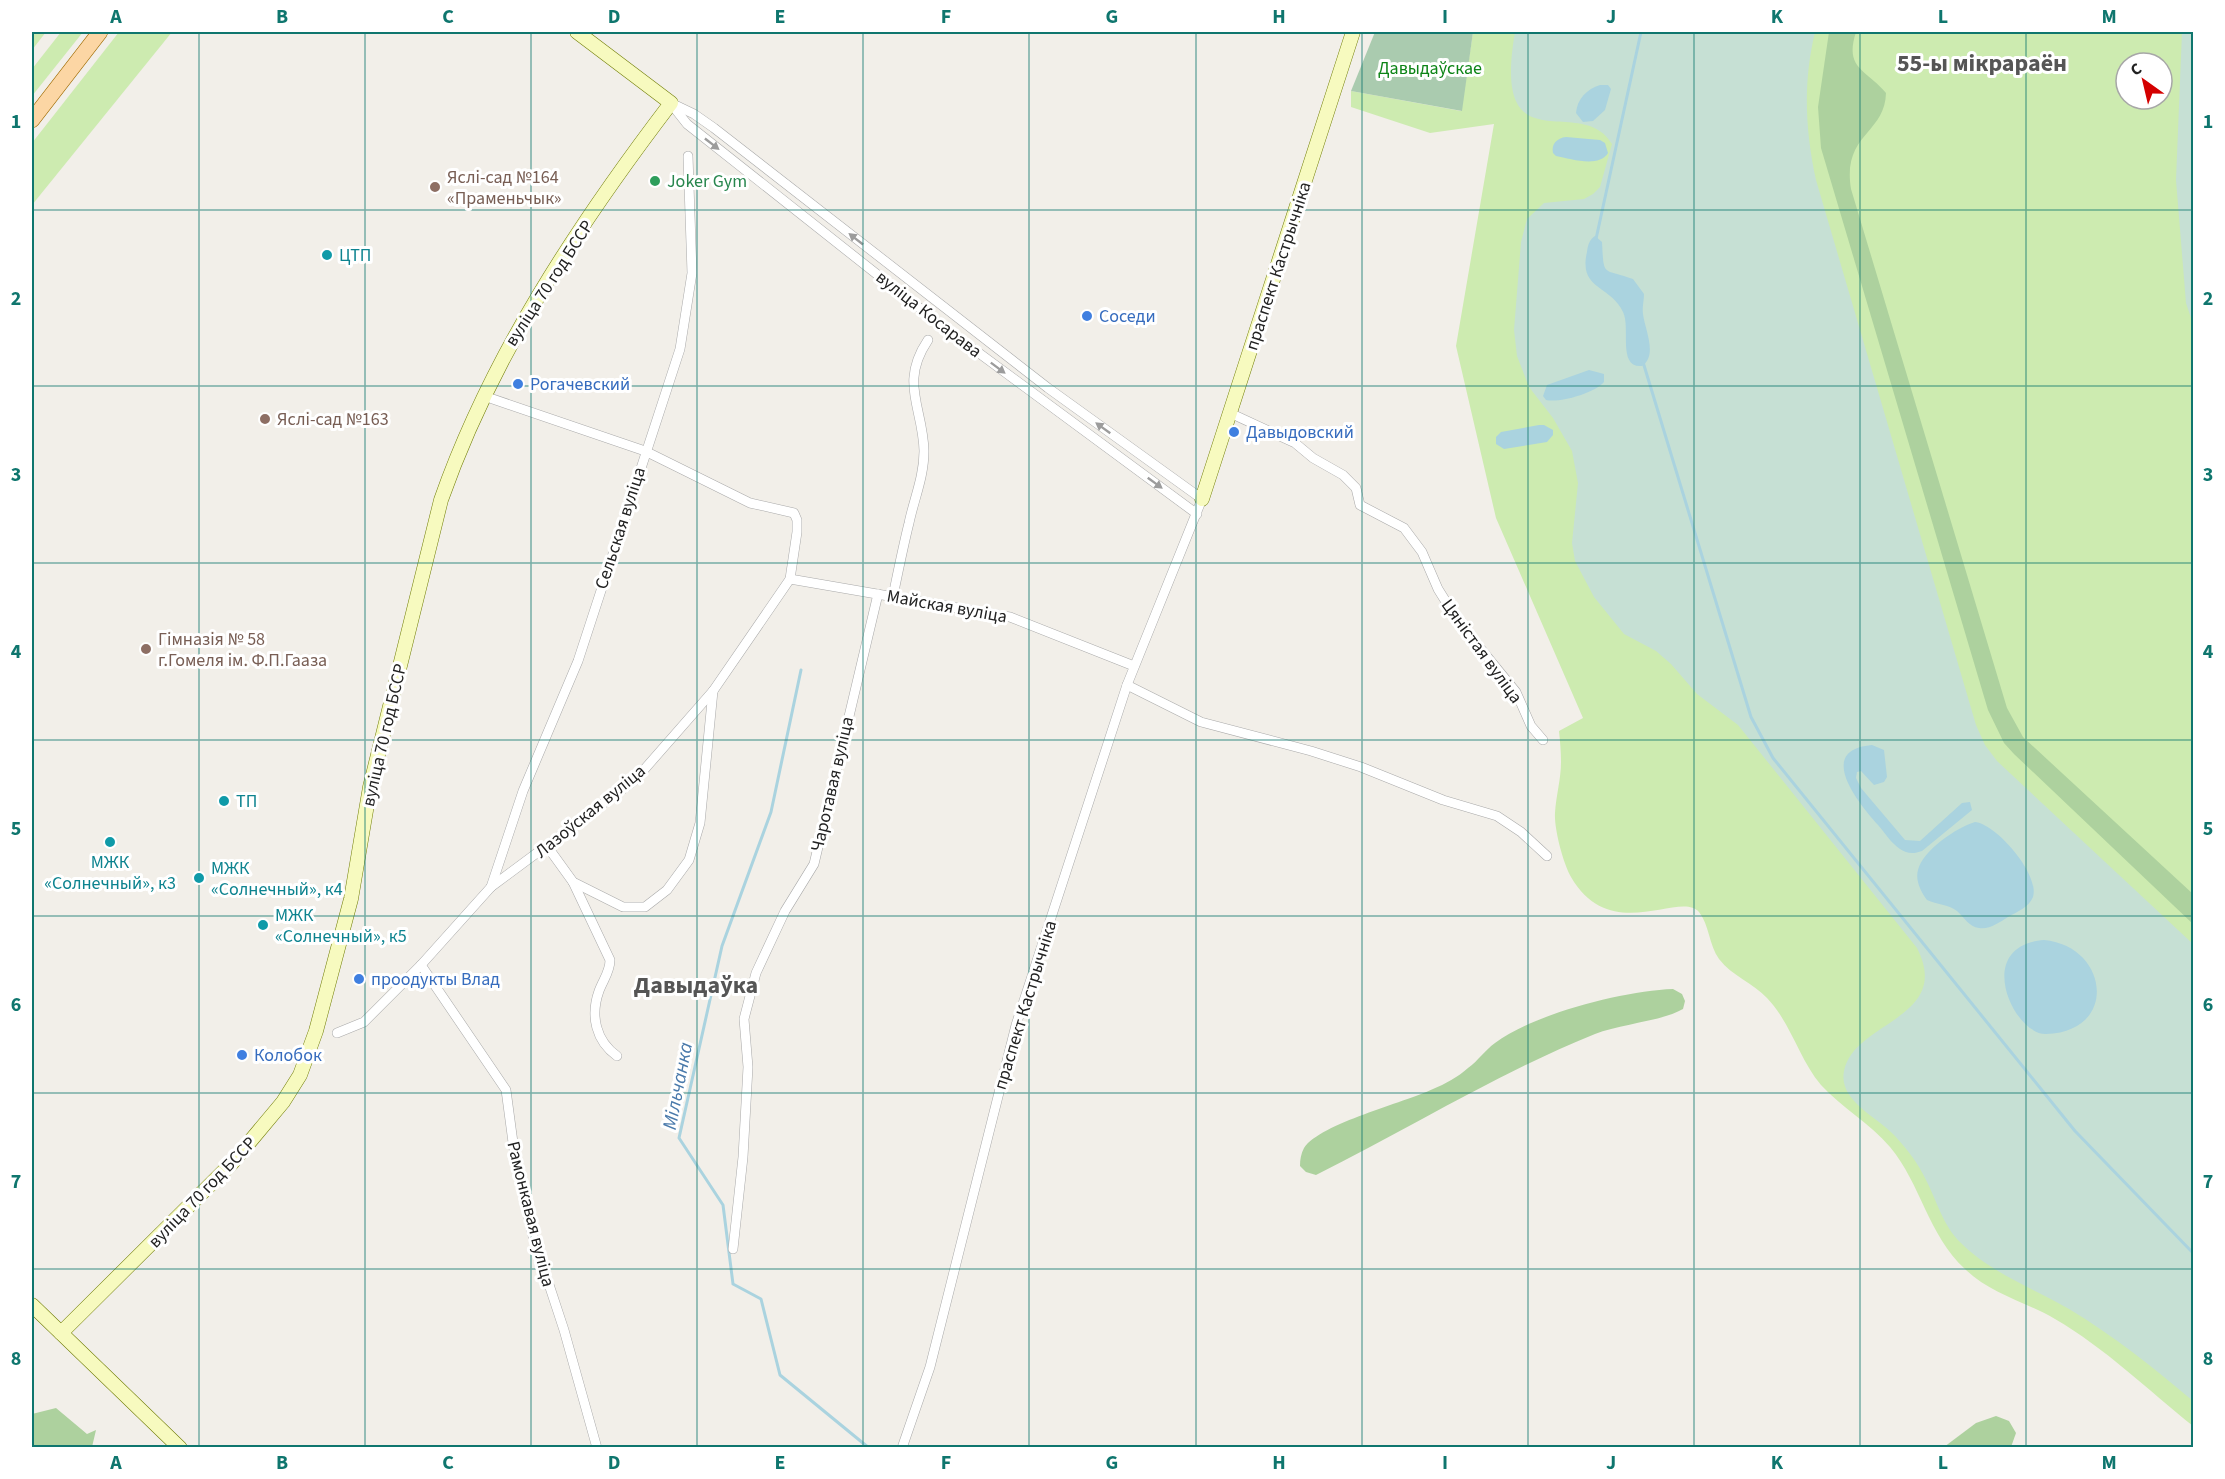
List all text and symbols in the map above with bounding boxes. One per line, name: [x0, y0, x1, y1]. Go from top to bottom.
text: A: [109, 3, 122, 31]
text: B: [276, 3, 288, 31]
text: C: [442, 3, 454, 31]
text: D: [608, 3, 620, 31]
text: E: [775, 3, 785, 31]
text: F: [941, 3, 951, 31]
text: G: [1106, 3, 1118, 31]
text: H: [1272, 3, 1286, 31]
text: I: [1442, 3, 1448, 31]
text: J: [1606, 3, 1616, 31]
text: K: [1771, 3, 1784, 31]
text: L: [1938, 3, 1948, 31]
text: M: [2101, 3, 2117, 31]
district label: 55-ы мікрараён: [1897, 46, 2067, 81]
north arrow: [2114, 51, 2174, 111]
park label: Давыдаўскае: [1378, 56, 1482, 81]
text: С: [2126, 58, 2146, 81]
text: 1: [11, 108, 21, 136]
text: 1: [2203, 108, 2213, 136]
one-way arrow: [705, 137, 720, 149]
place label: Яслі-сад №164 «Праменьчык»: [447, 165, 561, 211]
place label: Joker Gym: [667, 169, 747, 194]
marker: Joker Gym: [648, 174, 662, 188]
street label: праспект Кастрычніка: [1239, 179, 1318, 354]
marker: Яслі-сад №164 «Праменьчык»: [428, 180, 442, 194]
street label: вуліца 70 год БССР: [499, 215, 600, 351]
one-way arrow: [848, 232, 864, 245]
place label: ЦТП: [339, 243, 371, 268]
marker: ЦТП: [320, 248, 334, 262]
street label: вуліца Косарава: [870, 265, 987, 364]
text: 2: [11, 285, 21, 313]
text: 2: [2203, 285, 2213, 313]
place label: Соседи: [1099, 304, 1156, 329]
marker: Соседи: [1080, 309, 1094, 323]
one-way arrow: [991, 361, 1006, 373]
place label: Рогачевский: [530, 372, 630, 397]
marker: Рогачевский: [511, 377, 525, 391]
place label: Яслі-сад №163: [277, 407, 389, 432]
marker: Яслі-сад №163: [258, 412, 272, 426]
place label: Давыдовский: [1246, 420, 1354, 445]
one-way arrow: [1096, 422, 1112, 434]
marker: Давыдовский: [1227, 425, 1241, 439]
text: 3: [11, 461, 21, 489]
text: 3: [2203, 461, 2213, 489]
street label: Сельская вуліца: [589, 464, 652, 592]
one-way arrow: [1147, 477, 1163, 489]
street label: Майская вуліца: [885, 584, 1009, 629]
street label: Цяністая вуліца: [1435, 594, 1528, 709]
place label: Гімназія № 58 г.Гомеля ім. Ф.П.Гааза: [158, 627, 327, 673]
text: 4: [11, 638, 22, 666]
text: 4: [2203, 638, 2214, 666]
marker: Гімназія № 58 г.Гомеля ім. Ф.П.Гааза: [139, 642, 153, 656]
street label: вуліца 70 год БССР: [356, 661, 413, 809]
street label: Чаротавая вуліца: [805, 714, 860, 854]
street label: Лазоўская вуліца: [530, 759, 651, 864]
place label: ТП: [236, 789, 257, 814]
marker: ТП: [217, 794, 231, 808]
text: 5: [11, 815, 21, 843]
text: 5: [2203, 815, 2213, 843]
marker: МЖК «Солнечный», к3: [103, 835, 117, 849]
place label: МЖК «Солнечный», к3: [44, 850, 176, 896]
place label: МЖК «Солнечный», к4: [211, 856, 343, 902]
marker: МЖК «Солнечный», к4: [192, 871, 206, 885]
place label: МЖК «Солнечный», к5: [275, 903, 407, 949]
street label: праспект Кастрычніка: [988, 917, 1063, 1093]
marker: МЖК «Солнечный», к5: [256, 918, 270, 932]
place label: проодукты Влад: [371, 967, 500, 992]
district label: Давыдаўка: [634, 968, 758, 1003]
marker: проодукты Влад: [352, 972, 366, 986]
text: 6: [11, 991, 21, 1019]
text: 6: [2203, 991, 2213, 1019]
water label: Мільчанка: [656, 1040, 700, 1132]
place label: Колобок: [254, 1043, 322, 1068]
marker: Колобок: [235, 1048, 249, 1062]
street label: вуліца 70 год БССР: [143, 1131, 262, 1253]
street label: Рамонкавая вуліца: [500, 1139, 561, 1290]
text: 7: [11, 1168, 21, 1196]
text: 7: [2203, 1168, 2213, 1196]
text: 8: [11, 1345, 21, 1373]
text: 8: [2203, 1345, 2213, 1373]
text: A: [109, 1449, 122, 1477]
text: B: [276, 1449, 288, 1477]
text: C: [442, 1449, 454, 1477]
text: D: [608, 1449, 620, 1477]
text: E: [775, 1449, 785, 1477]
text: F: [941, 1449, 951, 1477]
text: G: [1106, 1449, 1118, 1477]
text: H: [1272, 1449, 1286, 1477]
text: I: [1442, 1449, 1448, 1477]
text: J: [1606, 1449, 1616, 1477]
text: K: [1771, 1449, 1784, 1477]
text: L: [1938, 1449, 1948, 1477]
text: M: [2101, 1449, 2117, 1477]

